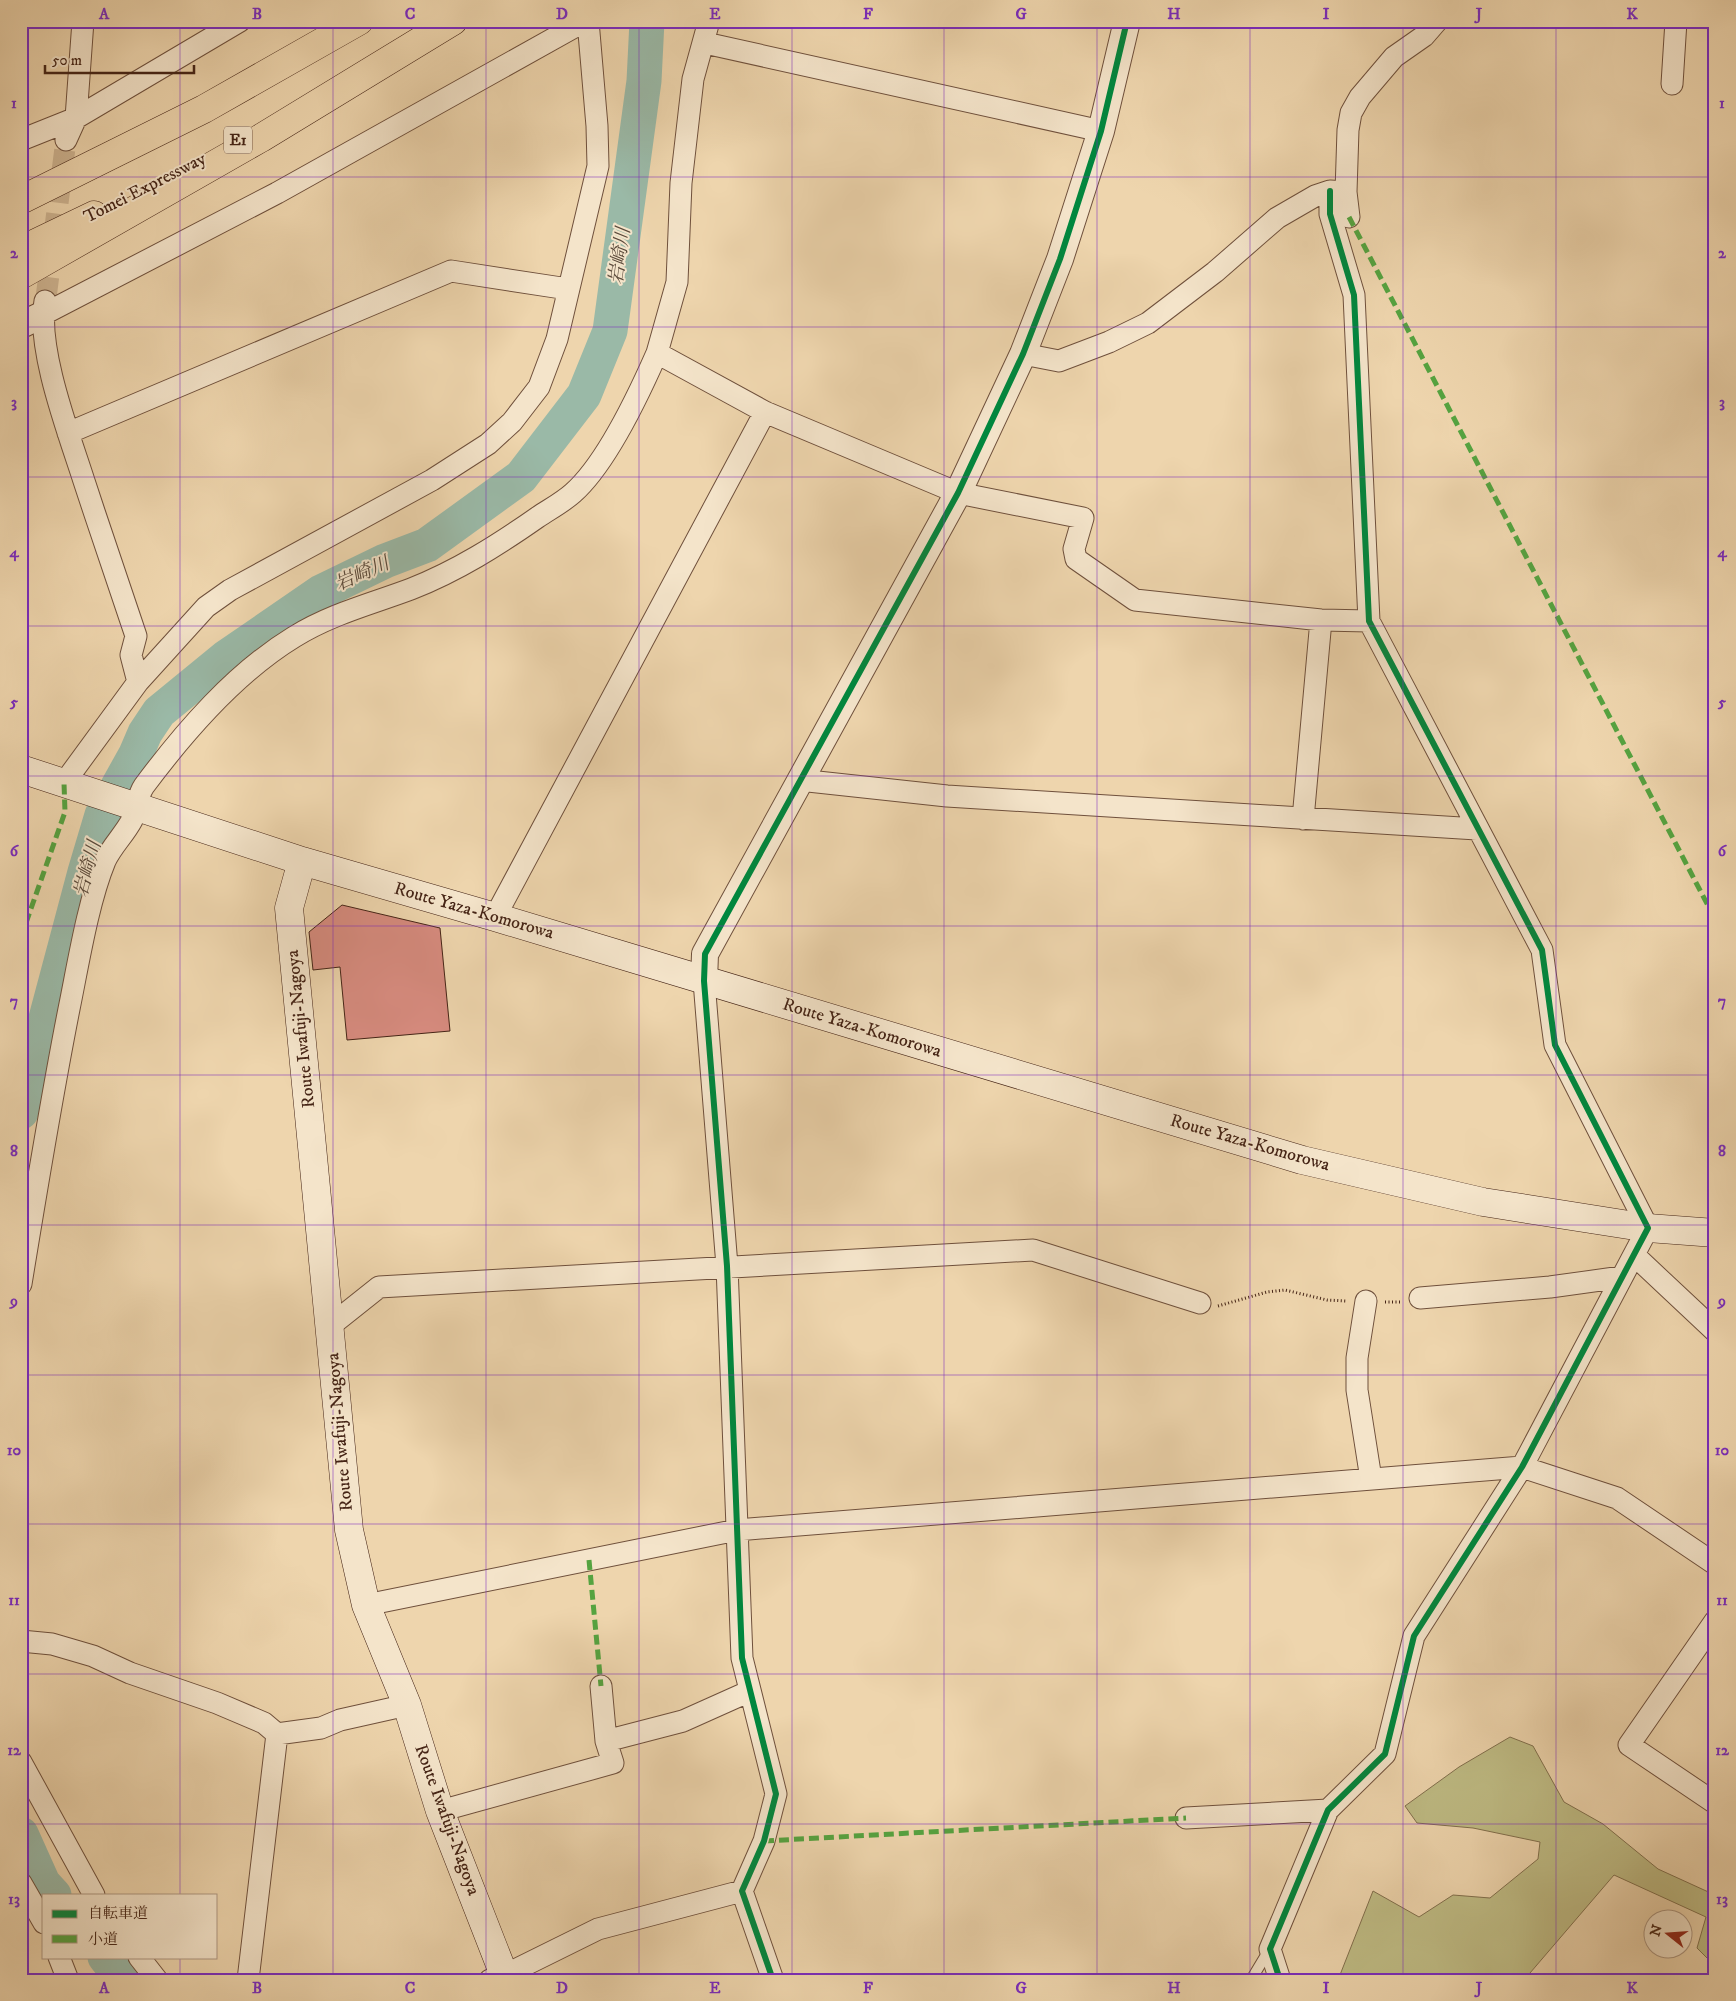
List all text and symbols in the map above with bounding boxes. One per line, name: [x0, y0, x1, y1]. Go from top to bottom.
text: A: [98, 4, 110, 24]
text: B: [252, 4, 262, 24]
text: C: [405, 4, 415, 24]
text: D: [556, 4, 568, 24]
text: E: [709, 4, 721, 24]
text: F: [863, 4, 873, 24]
text: G: [1015, 4, 1027, 24]
text: H: [1167, 4, 1181, 24]
text: I: [1323, 4, 1330, 24]
text: J: [1474, 4, 1483, 24]
text: K: [1626, 4, 1638, 24]
scale bar: [45, 42, 194, 74]
text: 50 m: [52, 51, 82, 70]
text: 1: [11, 93, 17, 113]
text: 1: [1719, 93, 1725, 113]
road number: E1: [224, 126, 252, 154]
street label: Tomei Expressway: [80, 148, 210, 228]
water label: 岩崎川: [605, 224, 636, 286]
text: 2: [10, 243, 19, 263]
text: 2: [1718, 243, 1727, 263]
text: 3: [11, 392, 17, 412]
text: 3: [1719, 392, 1725, 412]
text: 4: [8, 542, 19, 562]
text: 4: [1716, 542, 1727, 562]
water label: 岩崎川: [331, 551, 395, 596]
text: 5: [9, 692, 18, 712]
text: 5: [1717, 692, 1726, 712]
water label: 岩崎川: [70, 837, 107, 900]
text: 6: [10, 841, 20, 861]
text: 6: [1718, 841, 1728, 861]
street label: Route Yaza-Komorowa: [392, 878, 557, 944]
street label: Route Iwafuji-Nagoya: [282, 948, 320, 1109]
text: 7: [10, 991, 18, 1011]
text: 7: [1718, 991, 1726, 1011]
street label: Route Yaza-Komorowa: [780, 993, 944, 1063]
street label: Route Yaza-Komorowa: [1168, 1110, 1333, 1176]
text: 8: [10, 1141, 18, 1161]
text: 8: [1718, 1141, 1726, 1161]
text: 9: [9, 1291, 18, 1311]
text: 9: [1717, 1291, 1726, 1311]
street label: Route Iwafuji-Nagoya: [322, 1352, 358, 1512]
text: 10: [7, 1440, 22, 1460]
text: 10: [1715, 1440, 1730, 1460]
text: 11: [8, 1590, 20, 1610]
text: 11: [1716, 1590, 1728, 1610]
text: 12: [7, 1740, 22, 1760]
text: 12: [1715, 1740, 1730, 1760]
street label: Route Iwafuji-Nagoya: [409, 1742, 485, 1899]
text: 13: [8, 1889, 20, 1909]
text: 13: [1716, 1889, 1728, 1909]
legend: [42, 1894, 218, 1958]
text: 自転車道: [88, 1904, 148, 1923]
north arrow: [1644, 1908, 1694, 1958]
text: N: [1646, 1922, 1667, 1939]
text: 小道: [88, 1930, 118, 1949]
text: A: [98, 1978, 110, 1998]
text: B: [252, 1978, 262, 1998]
text: C: [405, 1978, 415, 1998]
text: D: [556, 1978, 568, 1998]
text: E: [709, 1978, 721, 1998]
text: F: [863, 1978, 873, 1998]
text: G: [1015, 1978, 1027, 1998]
text: H: [1167, 1978, 1181, 1998]
text: I: [1323, 1978, 1330, 1998]
text: J: [1474, 1978, 1483, 1998]
text: K: [1626, 1978, 1638, 1998]

